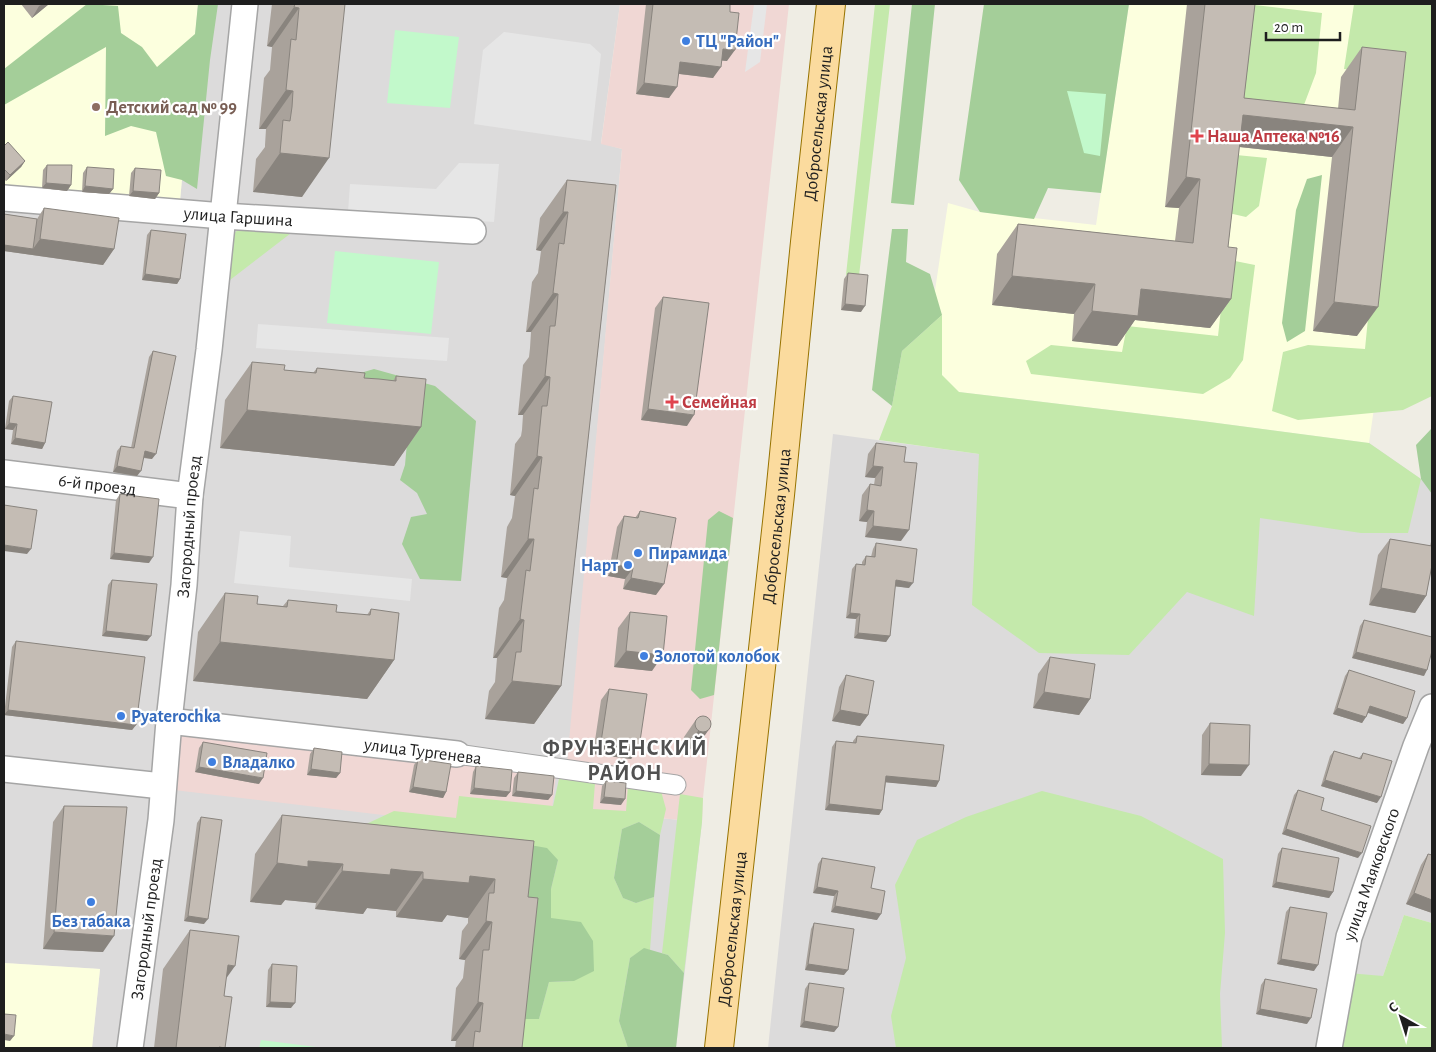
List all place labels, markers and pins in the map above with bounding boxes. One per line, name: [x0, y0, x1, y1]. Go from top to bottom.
place label: ТЦ "Район": [696, 33, 779, 51]
marker: ТЦ "Район": [680, 35, 692, 47]
place label: Детский сад № 99: [106, 99, 237, 117]
marker: Детский сад № 99: [90, 101, 102, 113]
place label: Наша Аптека №16: [1207, 128, 1340, 146]
marker: Наша Аптека №16: [1191, 130, 1203, 142]
place label: Семейная: [682, 394, 757, 412]
marker: Семейная: [666, 396, 678, 408]
place label: Пирамида: [648, 545, 728, 563]
marker: Пирамида: [632, 547, 644, 559]
place label: Нарт: [581, 557, 619, 575]
marker: Нарт: [622, 559, 634, 571]
place label: Золотой колобок: [654, 648, 780, 666]
marker: Золотой колобок: [638, 650, 650, 662]
place label: Pyaterochka: [131, 708, 221, 726]
marker: Pyaterochka: [115, 710, 127, 722]
place label: Владалко: [222, 754, 295, 772]
marker: Владалко: [206, 756, 218, 768]
marker: Без табака: [85, 896, 97, 908]
place label: Без табака: [51, 913, 131, 931]

